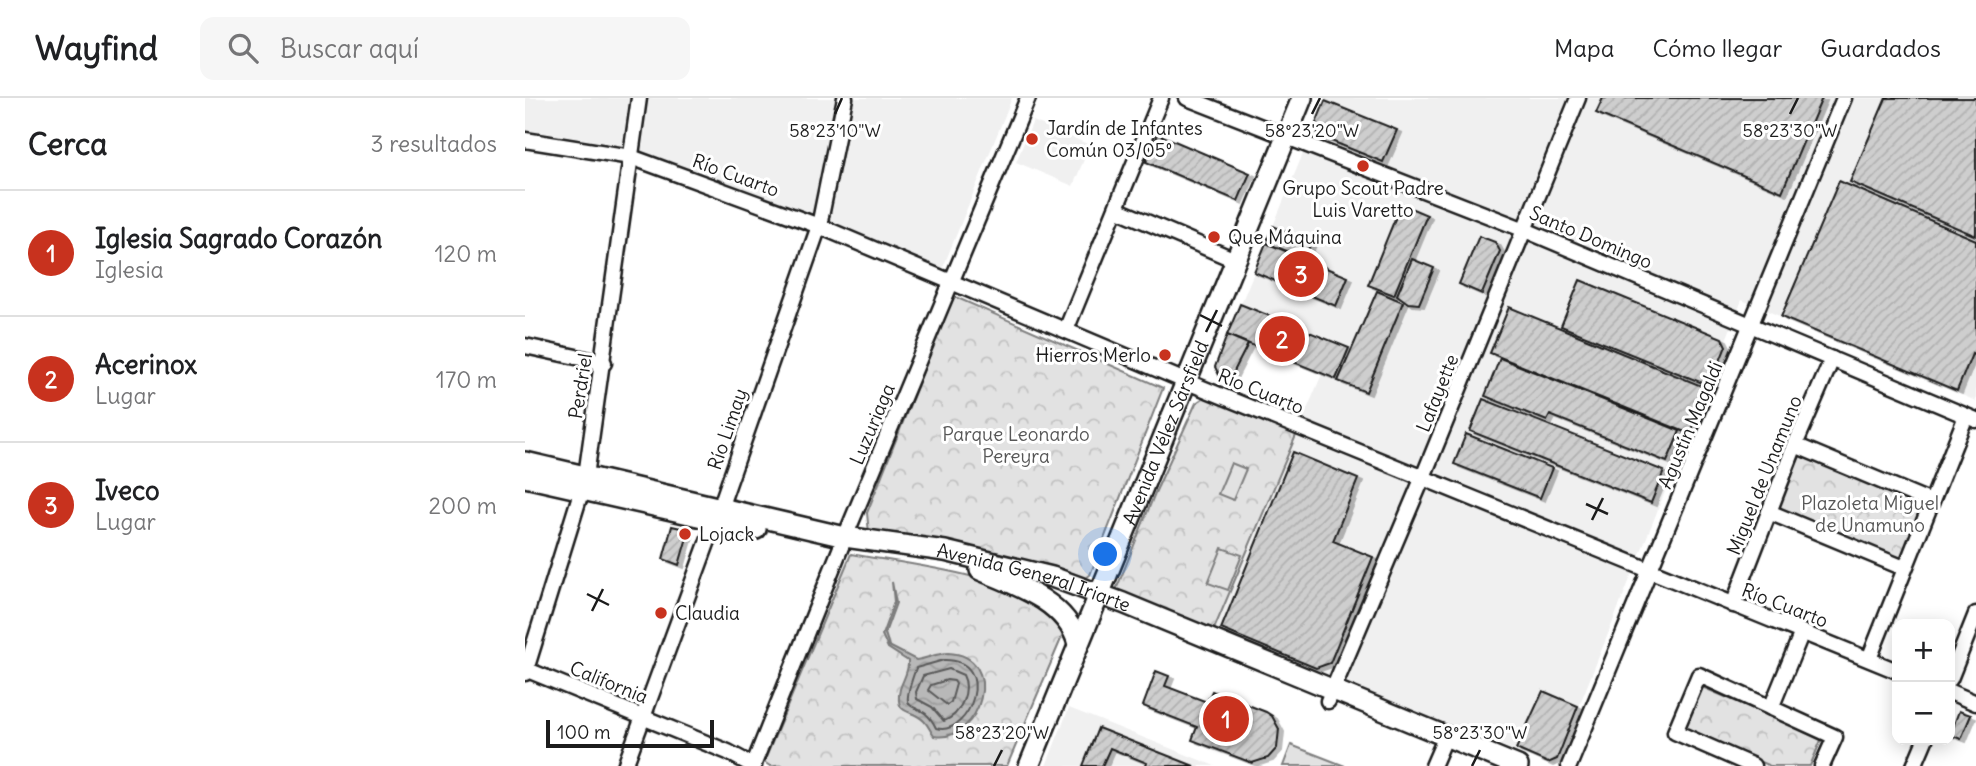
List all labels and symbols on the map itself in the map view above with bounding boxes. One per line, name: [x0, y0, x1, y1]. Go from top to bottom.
place label: Jardín de Infantes Común 03/05°: [1046, 116, 1203, 162]
text: 58°23'10"W: [789, 119, 881, 142]
text: 58°23'20"W: [1265, 119, 1359, 142]
text: 58°23'30"W: [1743, 119, 1837, 142]
marker: Jardín de Infantes Común 03/05°: [1024, 131, 1040, 147]
street label: Río Cuarto: [689, 148, 783, 202]
marker: Grupo Scout Padre Luis Varetto: [1355, 158, 1371, 174]
place label: Grupo Scout Padre Luis Varetto: [1282, 176, 1444, 222]
street label: Santo Domingo: [1526, 200, 1656, 274]
place label: Que Máquina: [1228, 225, 1342, 249]
marker: Que Máquina: [1206, 229, 1222, 245]
pin: 3: [1278, 248, 1324, 300]
pin: 2: [1259, 313, 1305, 365]
street label: Avenida Vélez Sársfield: [1117, 337, 1214, 528]
place label: Hierros Merlo: [1035, 343, 1151, 367]
marker: Hierros Merlo: [1157, 347, 1173, 363]
street label: Perdriel: [563, 351, 597, 421]
street label: Lafayette: [1411, 351, 1463, 435]
street label: Agustín Magaldi: [1652, 358, 1728, 492]
street label: Río Cuarto: [1215, 363, 1307, 419]
street label: Luzuriaga: [844, 380, 900, 468]
street label: Río Limay: [702, 385, 752, 473]
street label: Miguel de Unamuno: [1721, 392, 1807, 558]
park label: Parque Leonardo Pereyra: [942, 422, 1090, 468]
park label: Plazoleta Miguel de Unamuno: [1801, 491, 1939, 537]
place label: Lojack: [699, 522, 754, 546]
marker: Lojack: [677, 526, 693, 542]
your location: [1088, 537, 1122, 571]
street label: Avenida General Iriarte: [935, 538, 1134, 617]
street label: Río Cuarto: [1738, 578, 1832, 632]
place label: Claudia: [675, 601, 740, 625]
marker: Claudia: [653, 605, 669, 621]
street label: California: [566, 655, 652, 709]
pin: 1: [1203, 693, 1249, 745]
scale bar: [546, 717, 714, 749]
text: 58°23'20"W: [955, 721, 1049, 744]
text: 58°23'30"W: [1433, 721, 1527, 744]

